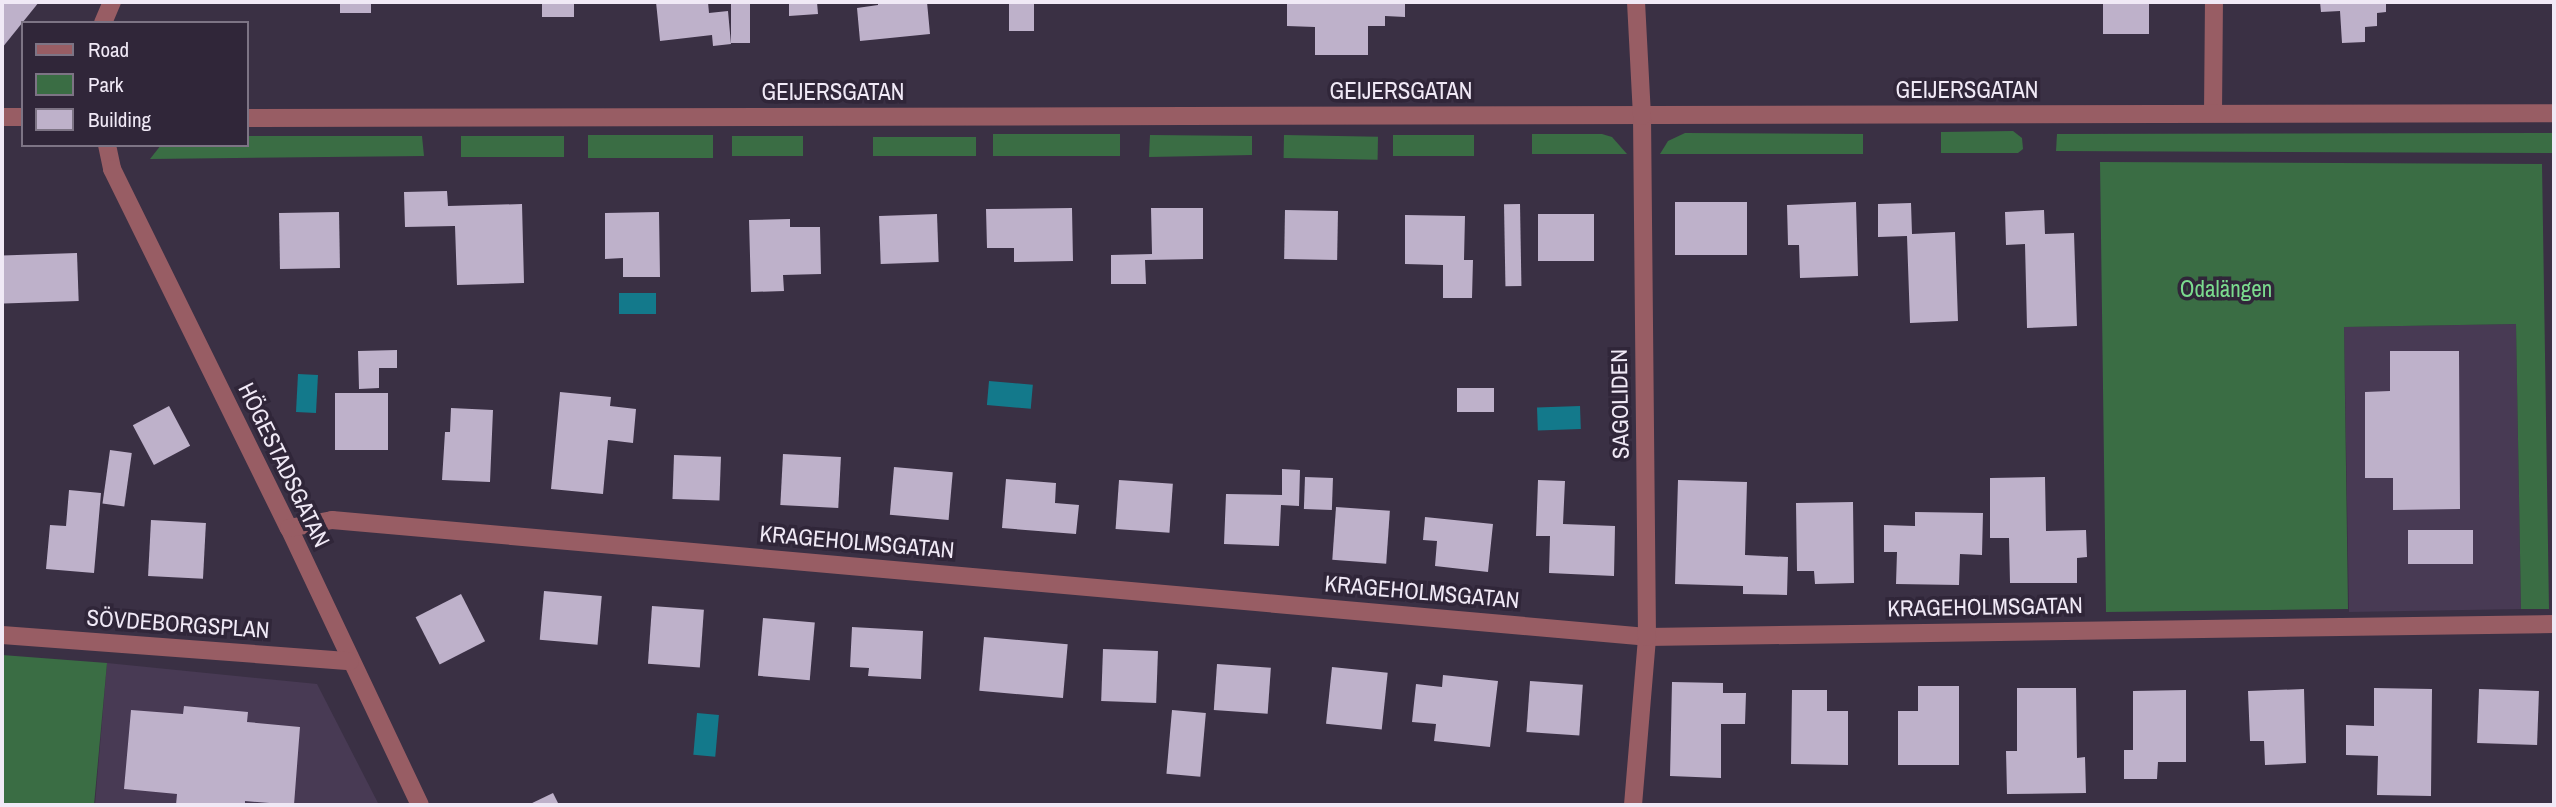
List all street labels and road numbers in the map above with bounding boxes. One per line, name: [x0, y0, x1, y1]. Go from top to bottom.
street label: GEIJERSGATAN: [1896, 76, 2038, 104]
street label: GEIJERSGATAN: [1330, 77, 1472, 105]
street label: GEIJERSGATAN: [762, 78, 904, 106]
street label: SAGOLIDEN: [1605, 349, 1635, 459]
street label: HÖGESTADSGATAN: [232, 378, 336, 552]
street label: KRAGEHOLMSGATAN: [759, 520, 955, 564]
street label: KRAGEHOLMSGATAN: [1324, 570, 1520, 614]
street label: KRAGEHOLMSGATAN: [1887, 591, 2083, 623]
street label: SÖVDEBORGSPLAN: [86, 604, 270, 644]

